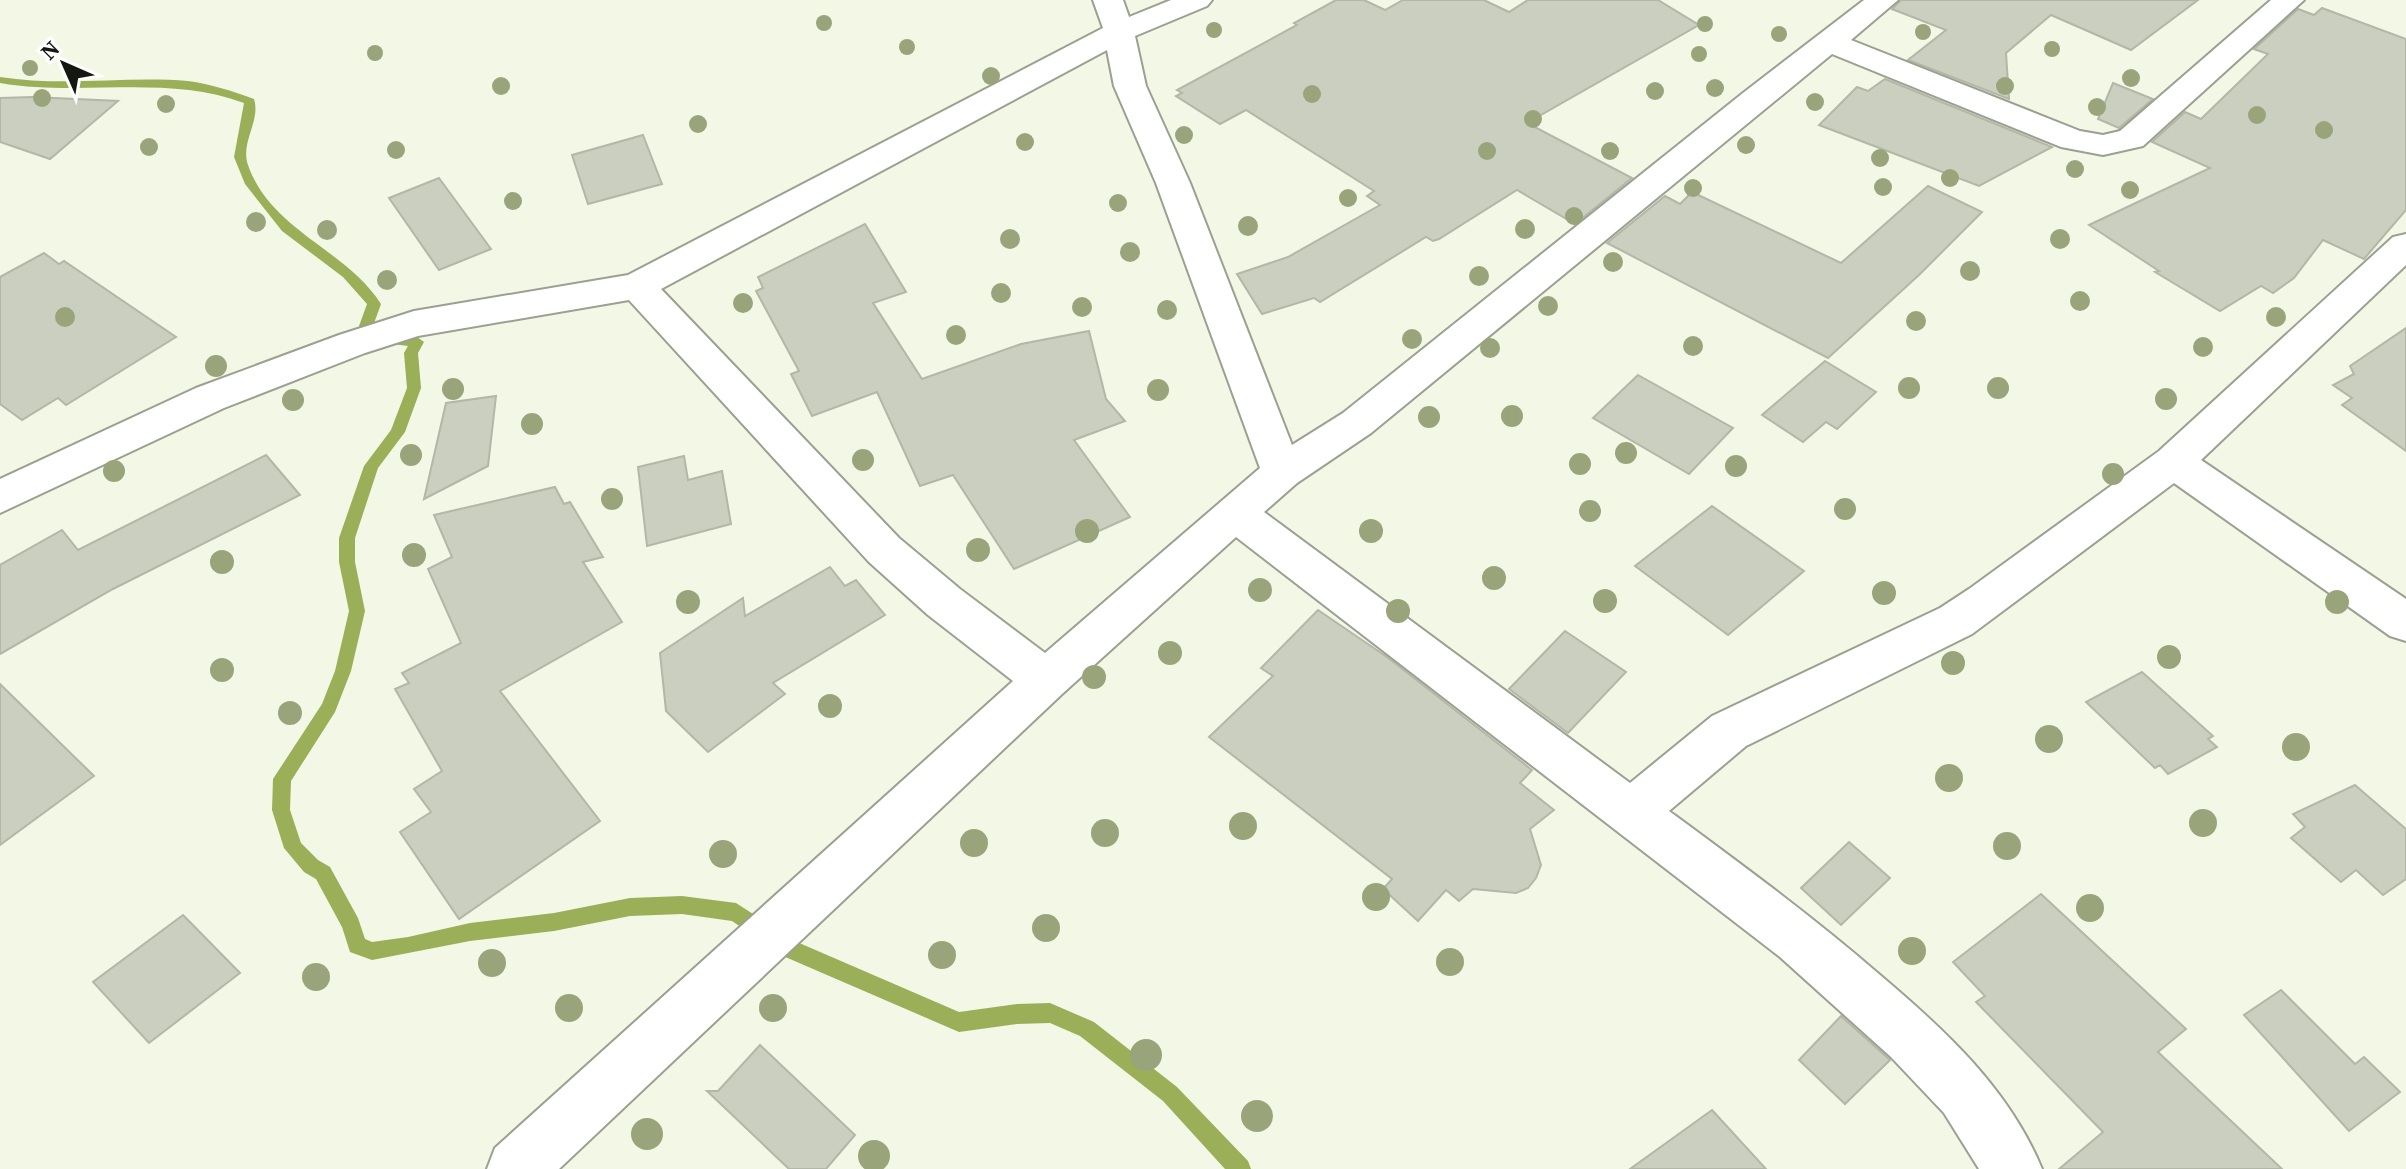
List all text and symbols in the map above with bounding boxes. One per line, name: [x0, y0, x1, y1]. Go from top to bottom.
north arrow: [24, 24, 104, 104]
text: N: [34, 34, 66, 66]

